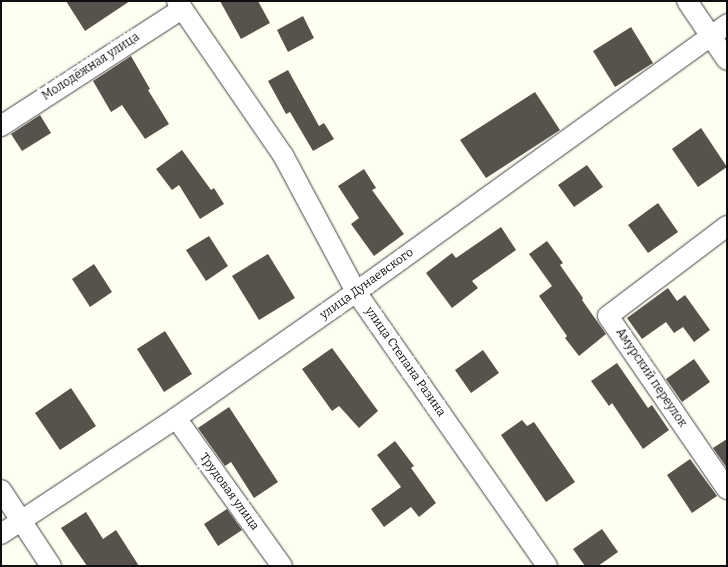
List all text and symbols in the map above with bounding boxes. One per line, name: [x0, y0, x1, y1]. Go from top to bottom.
street label: Молодёжная улица: [40, 30, 142, 104]
street label: улица Дунаевского: [318, 245, 416, 323]
street label: улица Степана Разина: [362, 304, 448, 420]
street label: Амурский переулок: [612, 326, 690, 430]
street label: Трудовая улица: [196, 451, 262, 533]

